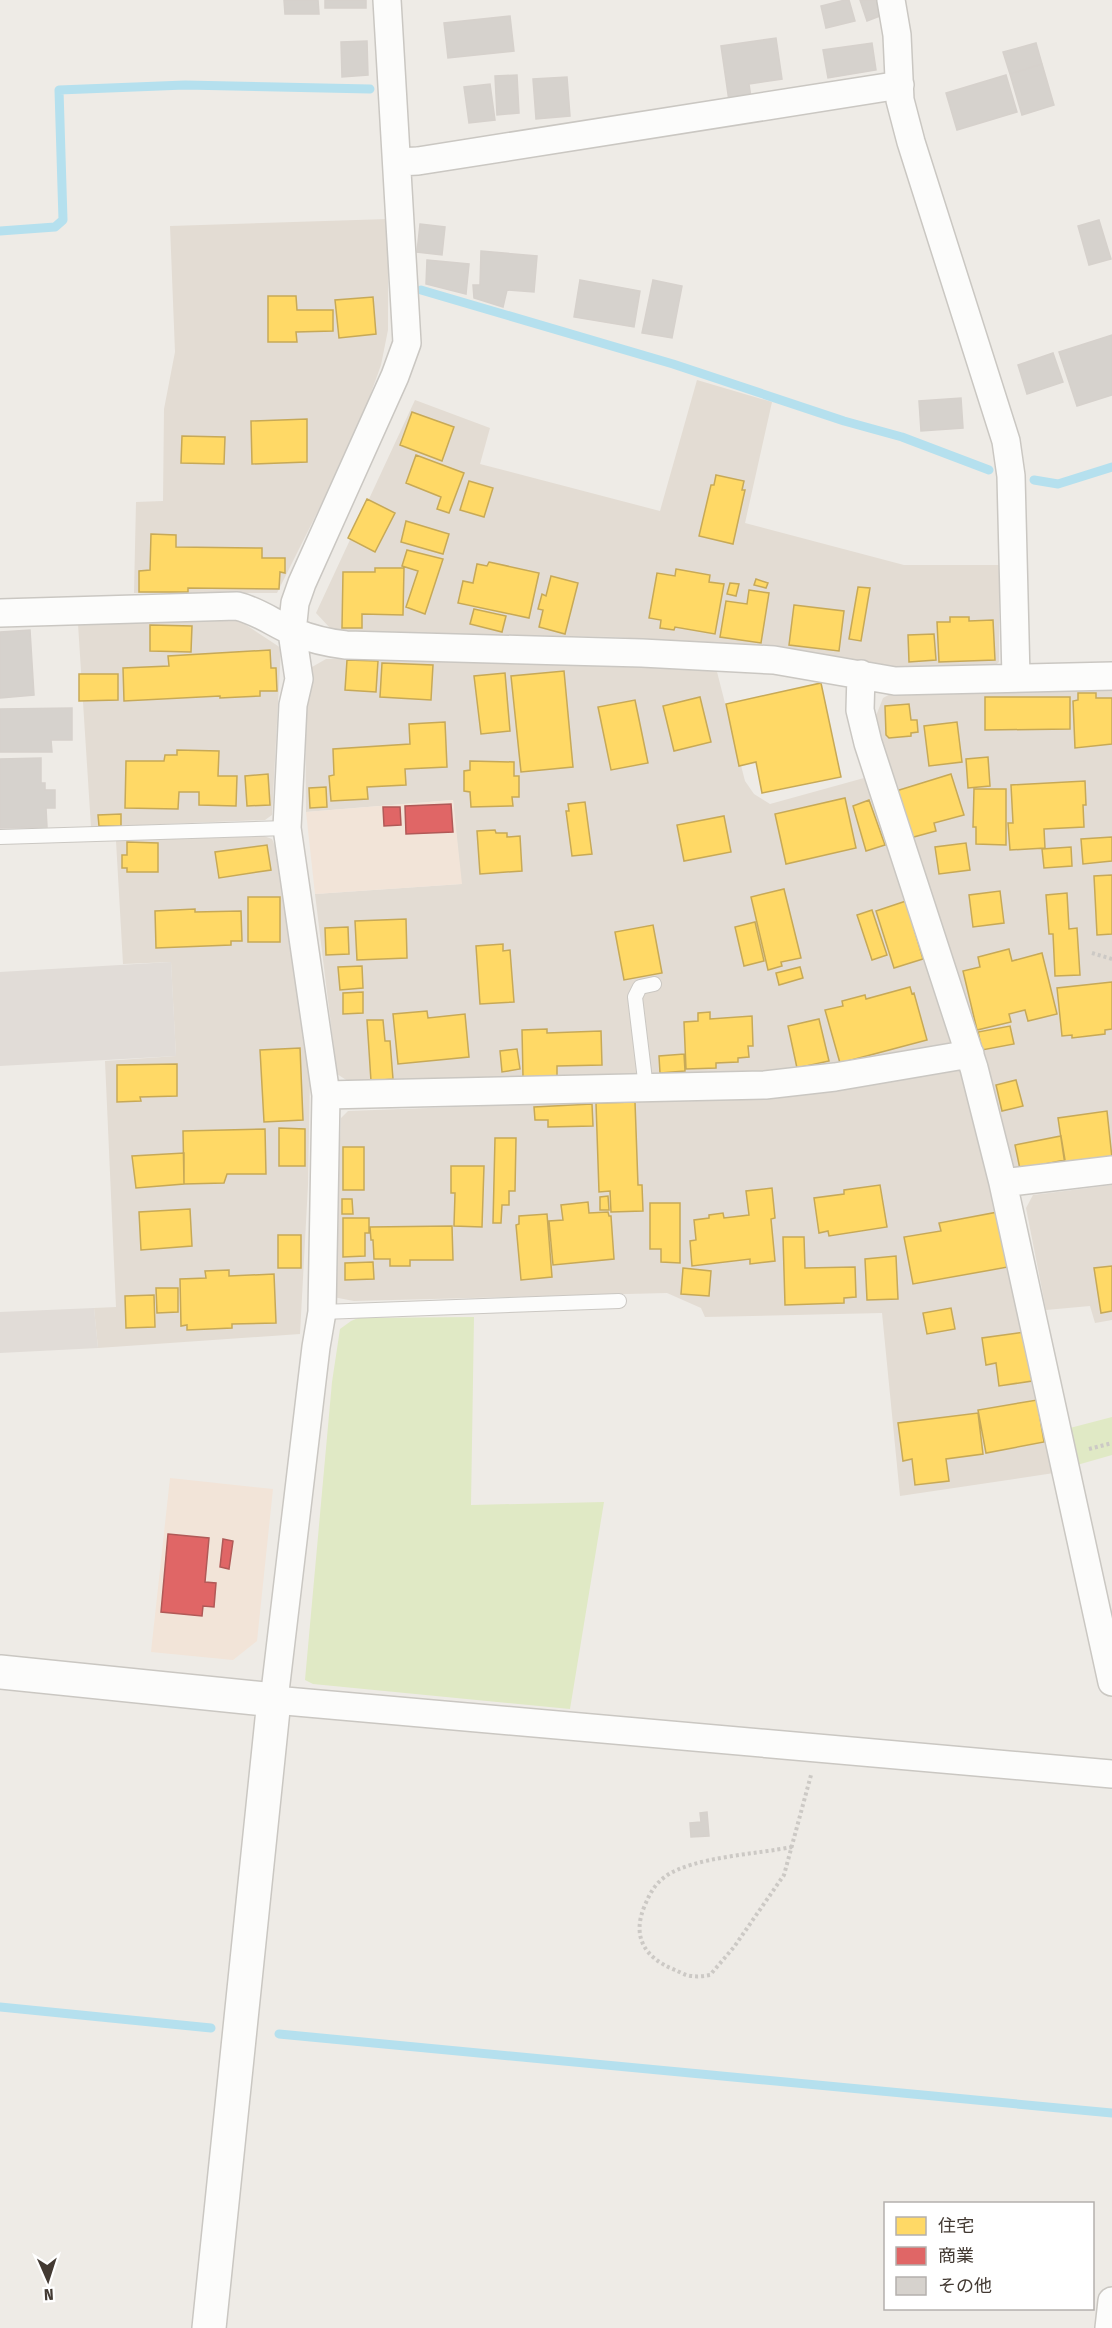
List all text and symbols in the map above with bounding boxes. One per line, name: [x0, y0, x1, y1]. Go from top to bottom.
legend: [884, 2202, 1094, 2310]
text: 住宅: [938, 2215, 974, 2237]
text: 商業: [938, 2245, 974, 2267]
north arrow: [18, 2250, 78, 2310]
text: その他: [938, 2275, 992, 2297]
text: N: [43, 2285, 54, 2304]

